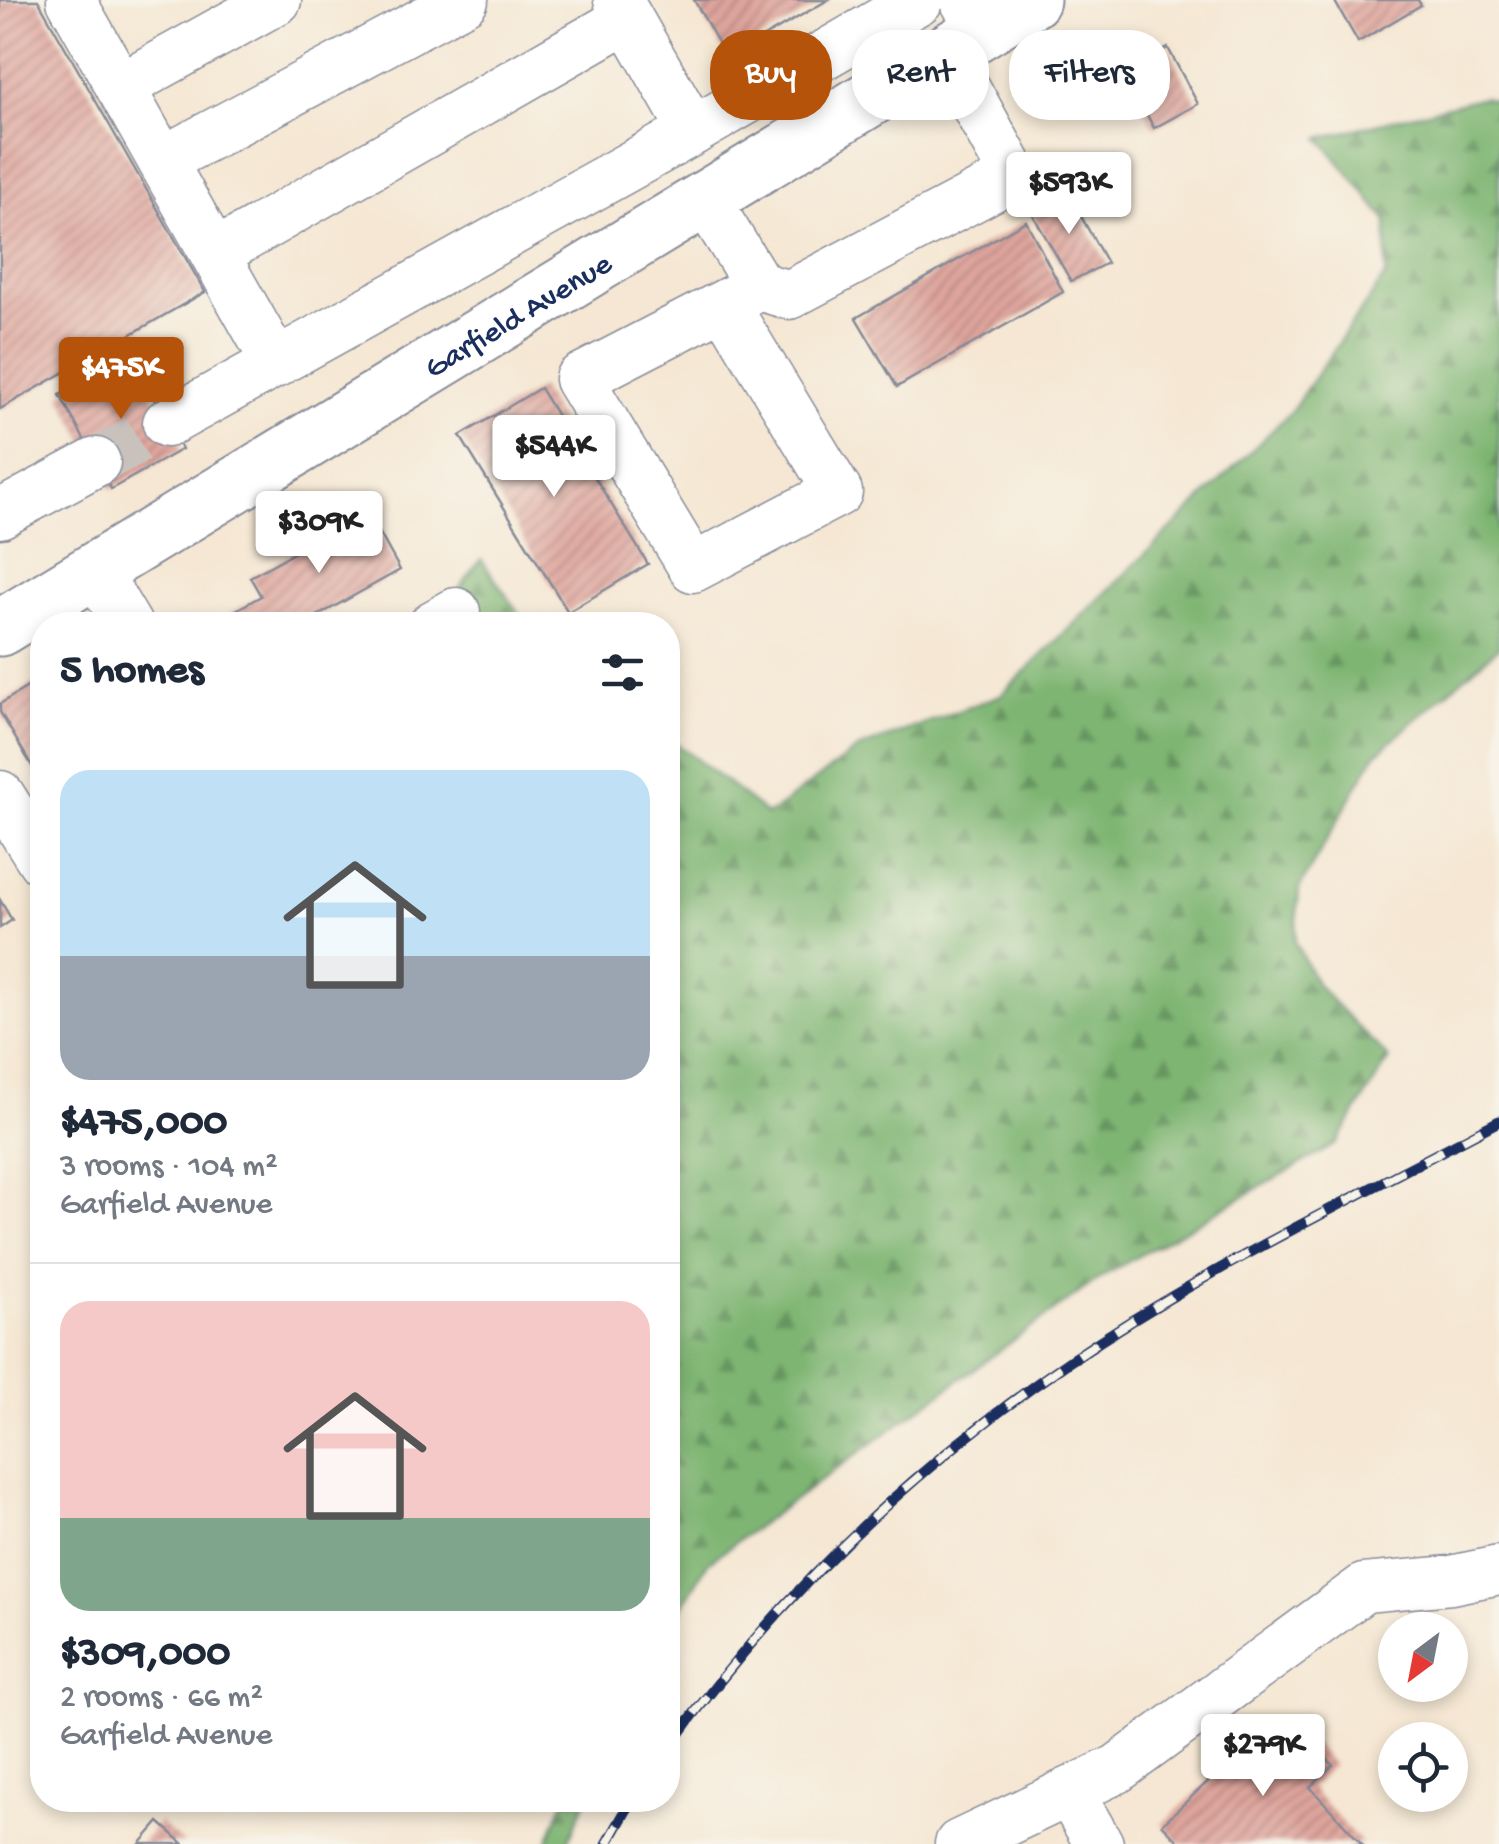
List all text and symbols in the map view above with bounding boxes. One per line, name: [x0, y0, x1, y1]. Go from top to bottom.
chip: Buy: [710, 30, 832, 120]
chip: Rent: [852, 30, 989, 120]
chip: Filters: [1009, 30, 1170, 120]
pin: $593K: [999, 152, 1139, 237]
text: $593K: [1028, 165, 1110, 203]
street label: Garfield Avenue: [419, 246, 620, 389]
pin: $475K: [51, 337, 191, 422]
text: $475K: [81, 350, 161, 388]
pin: $544K: [484, 415, 624, 500]
text: $544K: [514, 428, 594, 466]
pin: $309K: [249, 491, 389, 576]
text: $309K: [278, 504, 360, 542]
icon: filters: [595, 645, 650, 700]
text: 5 homes: [60, 648, 203, 697]
icon: home: [265, 835, 445, 1015]
text: $475,000: [60, 1100, 227, 1149]
text: 3 rooms · 104 m²: [60, 1149, 278, 1187]
text: Garfield Avenue: [60, 1187, 272, 1225]
icon: home: [265, 1366, 445, 1546]
north arrow: [1378, 1612, 1468, 1702]
map controls: [1378, 1612, 1468, 1812]
text: $309,000: [60, 1631, 230, 1680]
text: 2 rooms · 66 m²: [60, 1680, 263, 1718]
pin: $279K: [1193, 1714, 1333, 1799]
text: Garfield Avenue: [60, 1718, 272, 1756]
button: locate: [1378, 1722, 1468, 1812]
text: $279K: [1223, 1727, 1303, 1765]

